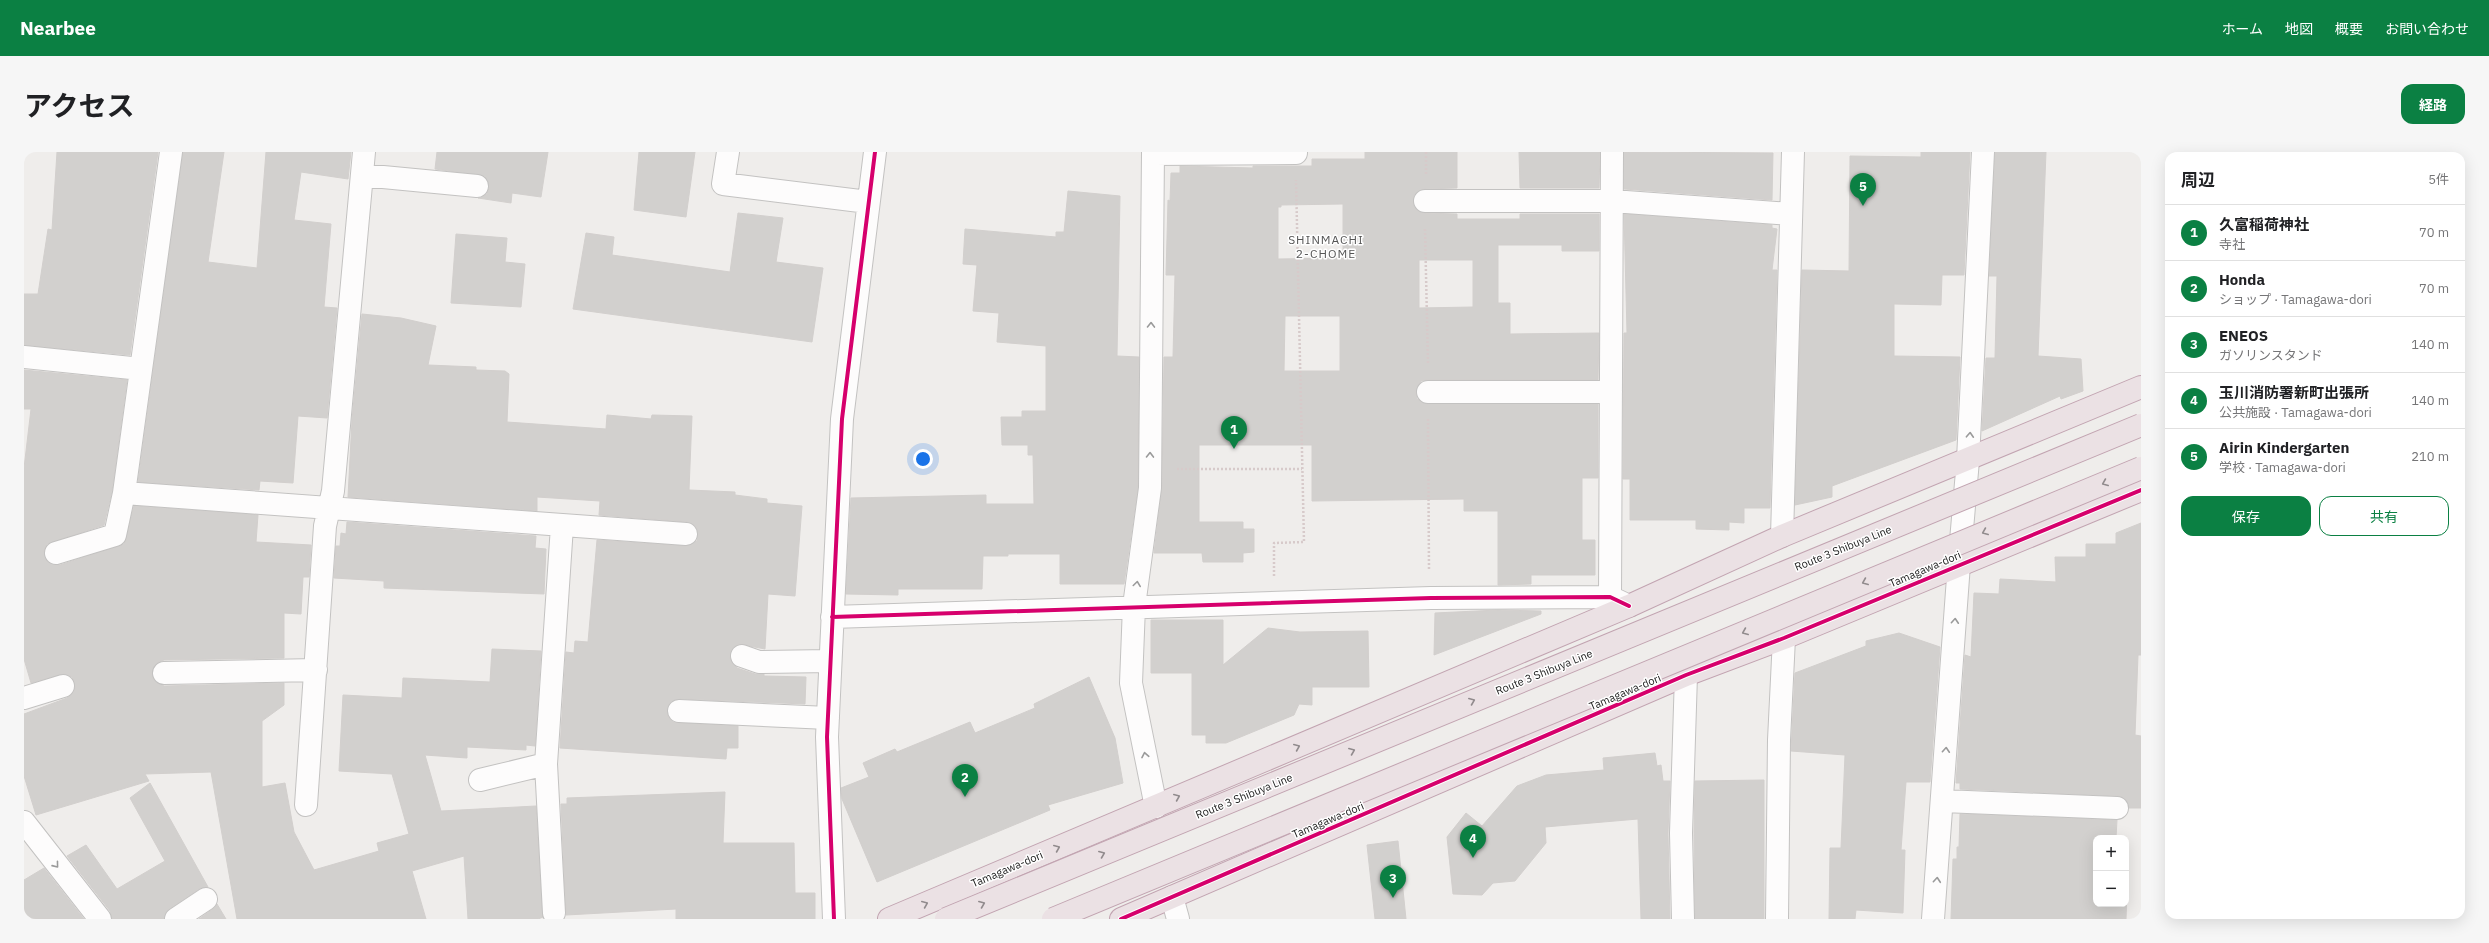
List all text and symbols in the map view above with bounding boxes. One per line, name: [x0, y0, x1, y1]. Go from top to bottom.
text: Nearbee: [20, 16, 96, 40]
text: ホーム: [2221, 20, 2263, 38]
text: 地図: [2285, 20, 2313, 38]
text: 概要: [2335, 20, 2363, 38]
text: お問い合わせ: [2385, 20, 2469, 38]
button: 経路: [2401, 84, 2465, 124]
text: アクセス: [24, 87, 135, 124]
text: 周辺: [2181, 169, 2215, 191]
text: 5件: [2428, 171, 2449, 188]
pin: 5: [1850, 173, 1876, 206]
text: 久富稲荷神社: [2219, 215, 2309, 234]
text: 1: [2190, 224, 2198, 241]
text: 70 m: [2419, 224, 2449, 241]
district label: SHINMACHI 2-CHOME: [1288, 232, 1364, 261]
text: 寺社: [2219, 236, 2245, 253]
text: Honda: [2219, 270, 2265, 289]
text: 2: [2190, 280, 2198, 297]
text: 70 m: [2419, 280, 2449, 297]
text: ショップ · Tamagawa-dori: [2219, 291, 2372, 308]
one-way arrow: [1147, 322, 1155, 328]
text: ENEOS: [2219, 326, 2268, 345]
text: 3: [2190, 336, 2198, 353]
text: 140 m: [2411, 336, 2449, 353]
text: ガソリンスタンド: [2219, 347, 2323, 364]
text: 玉川消防署新町出張所: [2219, 383, 2369, 402]
text: 4: [2190, 392, 2198, 409]
text: 140 m: [2411, 392, 2449, 409]
text: 公共施設 · Tamagawa-dori: [2219, 404, 2372, 421]
pin: 1: [1221, 416, 1247, 449]
one-way arrow: [1965, 432, 1974, 438]
text: Airin Kindergarten: [2219, 438, 2349, 457]
text: 5: [2190, 448, 2198, 465]
text: 210 m: [2411, 448, 2449, 465]
your location: [913, 449, 933, 469]
one-way arrow: [1146, 452, 1154, 458]
text: 学校 · Tamagawa-dori: [2219, 459, 2346, 476]
one-way arrow: [2102, 478, 2109, 486]
button: 保存: [2181, 496, 2311, 536]
button: 共有: [2319, 496, 2449, 536]
street label: Route 3 Shibuya Line: [1792, 522, 1894, 574]
one-way arrow: [1981, 528, 1988, 536]
street label: Tamagawa-dori: [1887, 548, 1963, 590]
one-way arrow: [1861, 578, 1868, 586]
one-way arrow: [1132, 581, 1141, 587]
one-way arrow: [1950, 618, 1959, 624]
one-way arrow: [1741, 627, 1749, 635]
street label: Route 3 Shibuya Line: [1493, 646, 1595, 698]
street label: Tamagawa-dori: [1587, 671, 1663, 713]
one-way arrow: [1468, 698, 1475, 706]
one-way arrow: [1293, 743, 1300, 751]
one-way arrow: [1942, 747, 1951, 754]
one-way arrow: [1348, 748, 1355, 756]
one-way arrow: [1142, 751, 1150, 758]
pin: 2: [952, 764, 978, 797]
street label: Route 3 Shibuya Line: [1193, 770, 1295, 822]
one-way arrow: [1174, 794, 1181, 802]
street label: Tamagawa-dori: [1290, 799, 1366, 841]
pin: 4: [1460, 825, 1486, 858]
map controls: [2093, 835, 2129, 907]
button: +: [2093, 835, 2129, 871]
one-way arrow: [1053, 845, 1061, 853]
street label: Tamagawa-dori: [969, 848, 1045, 890]
one-way arrow: [1099, 851, 1106, 859]
one-way arrow: [51, 860, 58, 867]
pin: 3: [1380, 865, 1406, 898]
button: −: [2093, 871, 2129, 907]
one-way arrow: [1932, 877, 1941, 883]
one-way arrow: [920, 901, 928, 909]
one-way arrow: [978, 901, 986, 909]

